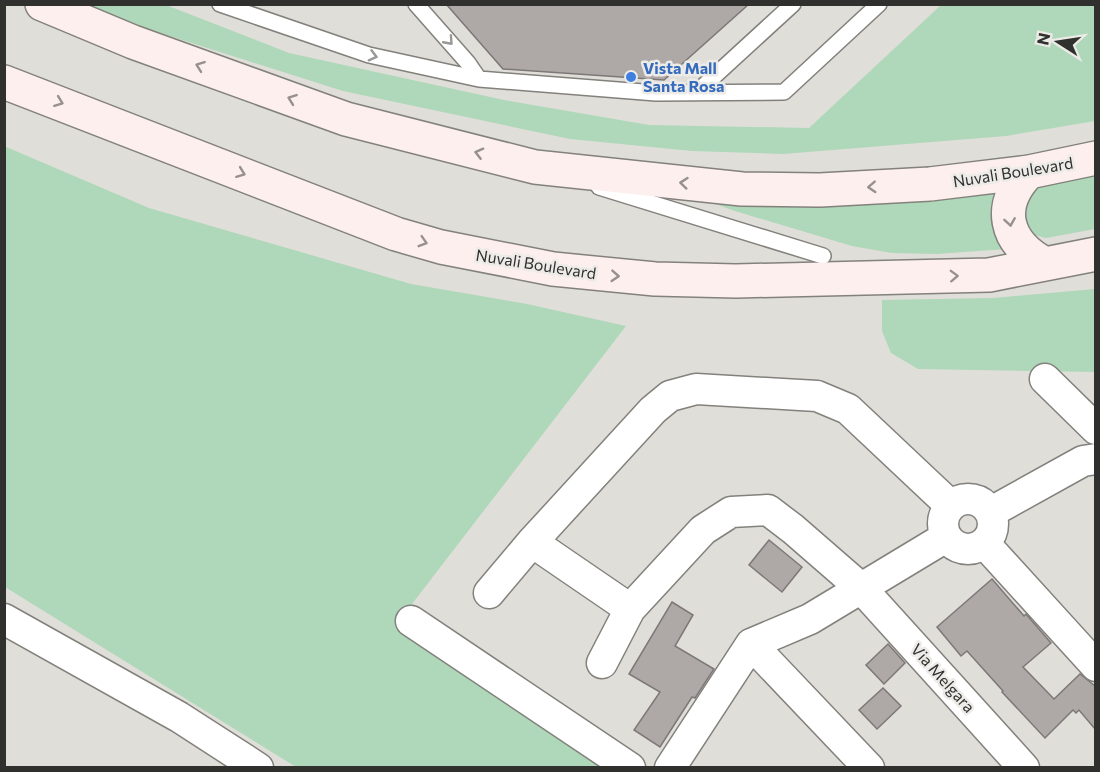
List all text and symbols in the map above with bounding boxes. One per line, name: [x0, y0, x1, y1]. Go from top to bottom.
north arrow: [1028, 12, 1088, 72]
text: N: [1032, 31, 1053, 47]
one-way arrow: [442, 34, 453, 45]
one-way arrow: [367, 49, 377, 61]
place label: Vista Mall Santa Rosa: [643, 58, 724, 95]
one-way arrow: [195, 61, 206, 74]
marker: Vista Mall Santa Rosa: [624, 70, 638, 84]
one-way arrow: [287, 94, 297, 107]
one-way arrow: [53, 95, 64, 108]
one-way arrow: [474, 148, 485, 160]
street label: Nuvali Boulevard: [951, 153, 1074, 190]
one-way arrow: [235, 166, 246, 179]
one-way arrow: [679, 177, 689, 190]
one-way arrow: [867, 180, 876, 193]
one-way arrow: [1004, 218, 1016, 227]
one-way arrow: [417, 235, 428, 247]
street label: Nuvali Boulevard: [475, 245, 598, 282]
one-way arrow: [610, 269, 619, 282]
one-way arrow: [949, 269, 958, 282]
street label: Via Melgara: [908, 639, 979, 716]

